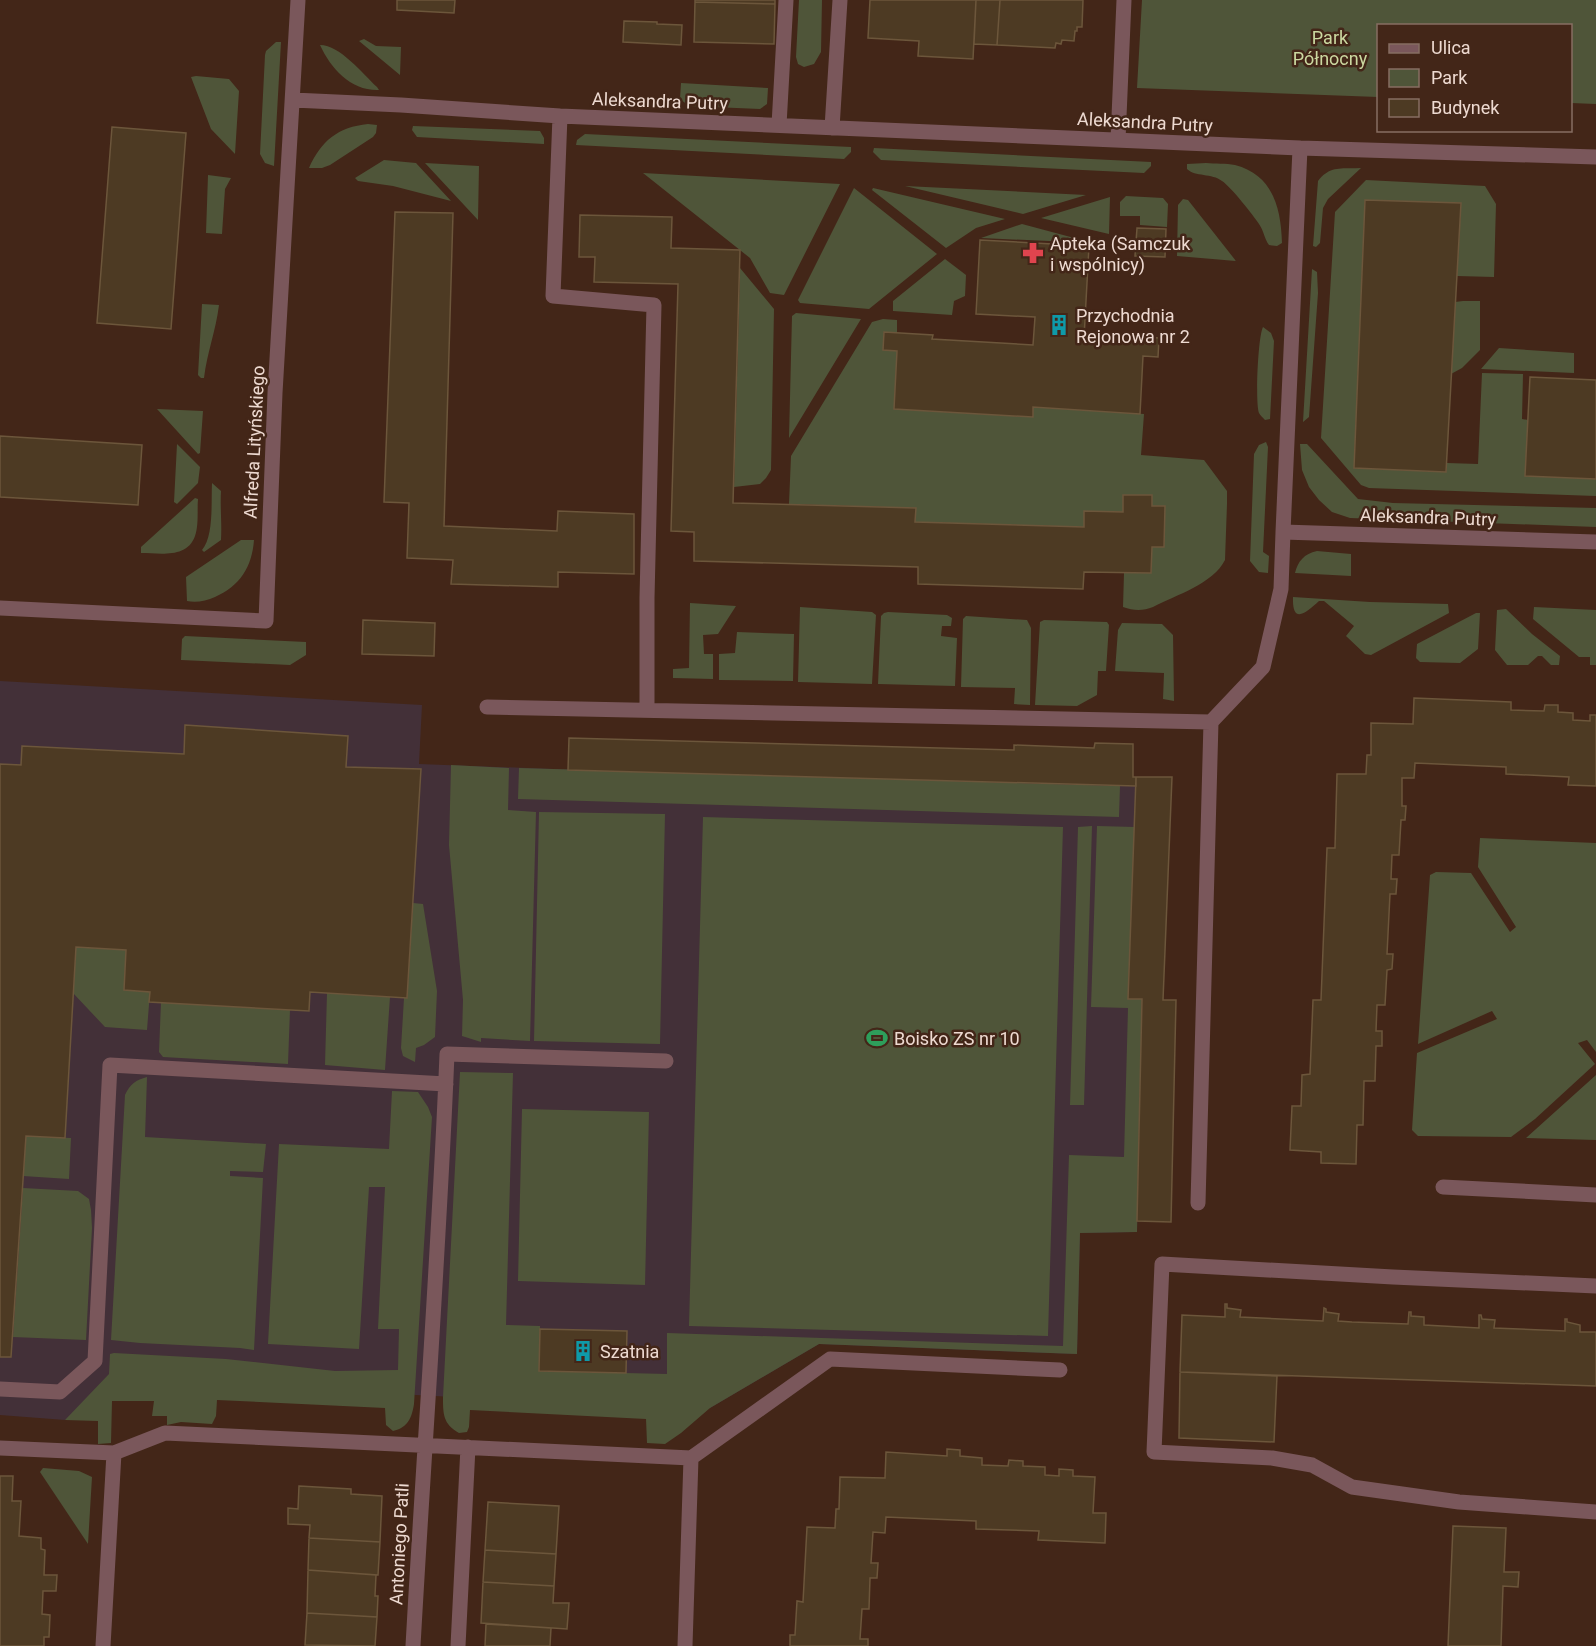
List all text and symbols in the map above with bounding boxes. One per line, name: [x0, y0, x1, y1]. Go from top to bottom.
legend: [1377, 24, 1572, 132]
park label: Park Północny: [1293, 27, 1368, 69]
text: Ulica: [1431, 37, 1471, 58]
text: Park: [1431, 67, 1468, 88]
street label: Aleksandra Putry: [592, 88, 729, 114]
text: Budynek: [1431, 97, 1500, 118]
street label: Aleksandra Putry: [1077, 108, 1214, 136]
place label: Apteka (Samczuk i wspólnicy): [1050, 233, 1191, 276]
pharmacy icon: Apteka (Samczuk i wspólnicy): [1021, 241, 1045, 265]
place label: Przychodnia Rejonowa nr 2: [1076, 305, 1190, 347]
building icon: Przychodnia Rejonowa nr 2: [1047, 313, 1071, 337]
street label: Alfreda Lityńskiego: [240, 365, 268, 519]
street label: Aleksandra Putry: [1360, 504, 1497, 530]
sports icon: Boisko ZS nr 10: [865, 1026, 889, 1050]
place label: Boisko ZS nr 10: [894, 1028, 1020, 1049]
building icon: Szatnia: [571, 1339, 595, 1363]
place label: Szatnia: [600, 1341, 659, 1362]
street label: Antoniego Patli: [385, 1483, 413, 1605]

